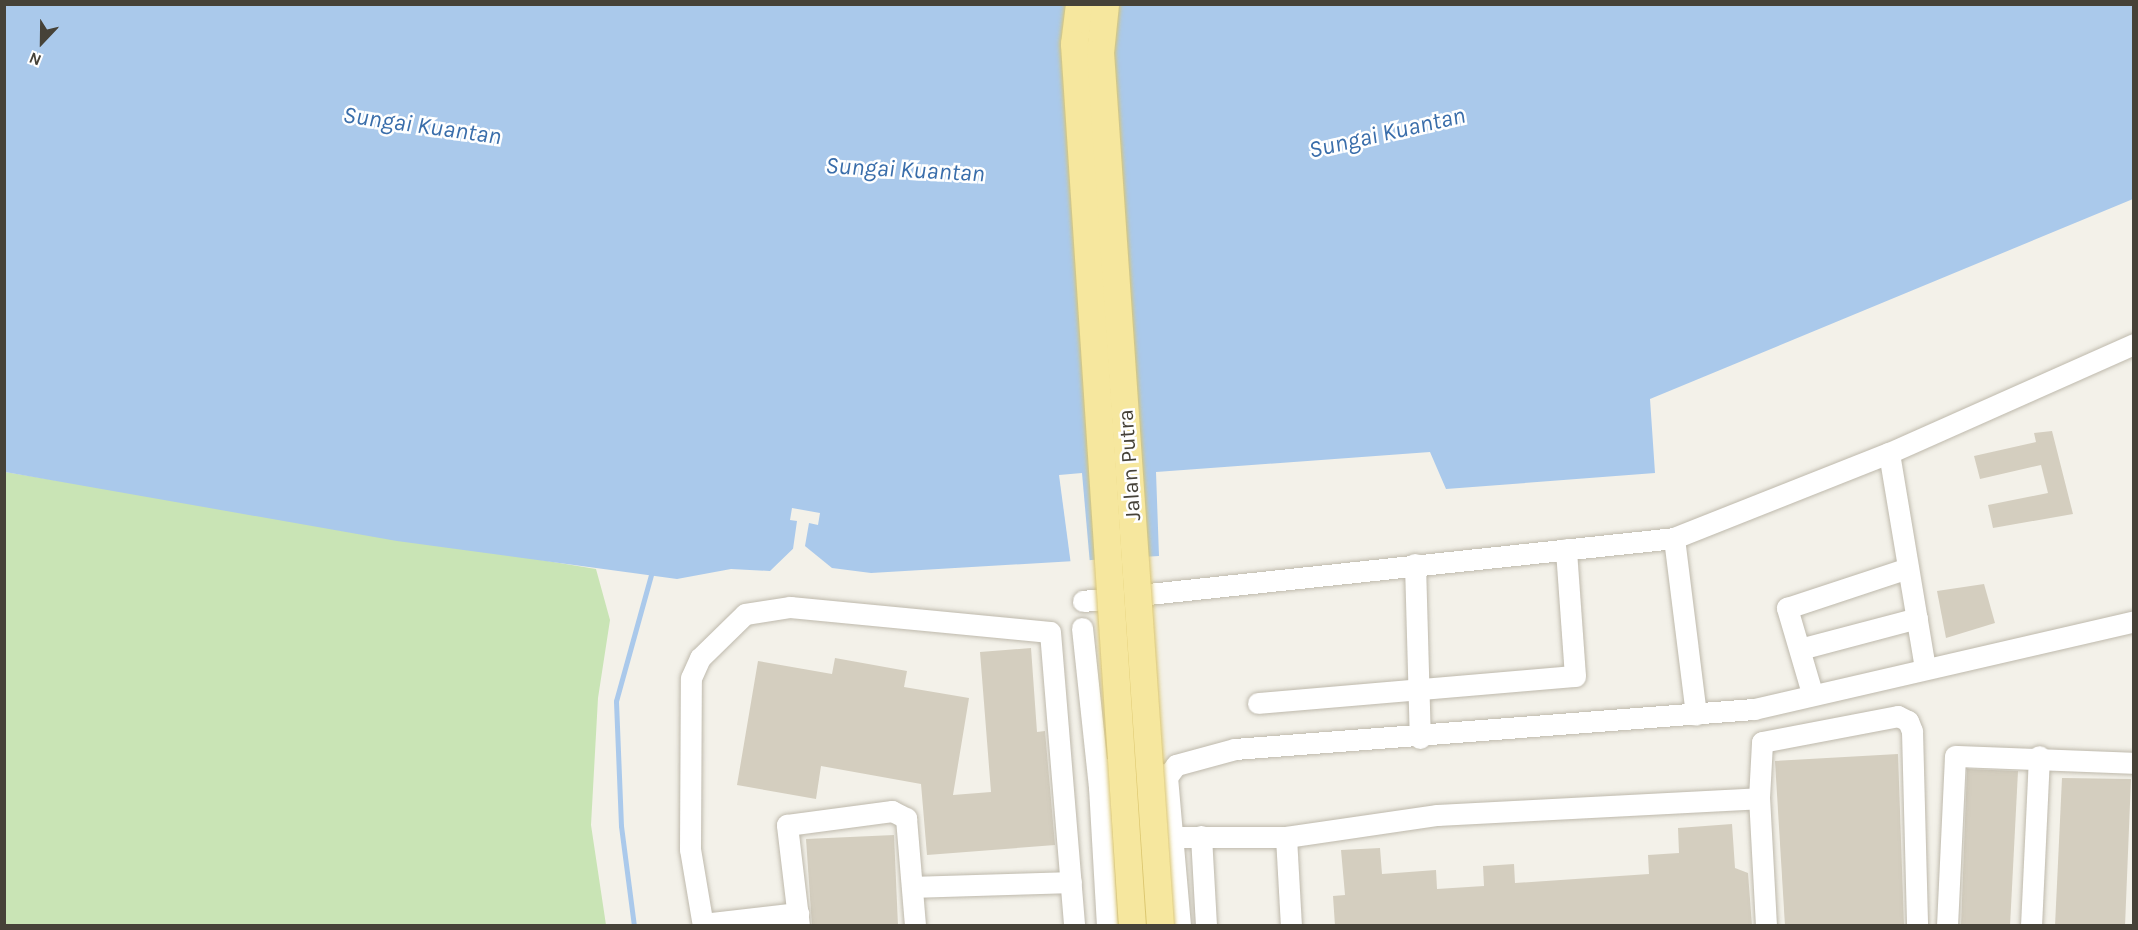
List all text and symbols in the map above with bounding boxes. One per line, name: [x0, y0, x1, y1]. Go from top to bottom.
north arrow: [12, 12, 72, 72]
text: N: [26, 48, 44, 70]
water label: Sungai Kuantan: [341, 101, 503, 151]
water label: Sungai Kuantan: [1306, 101, 1468, 165]
water label: Sungai Kuantan: [825, 151, 985, 189]
street label: Jalan Putra: [1113, 408, 1147, 522]

